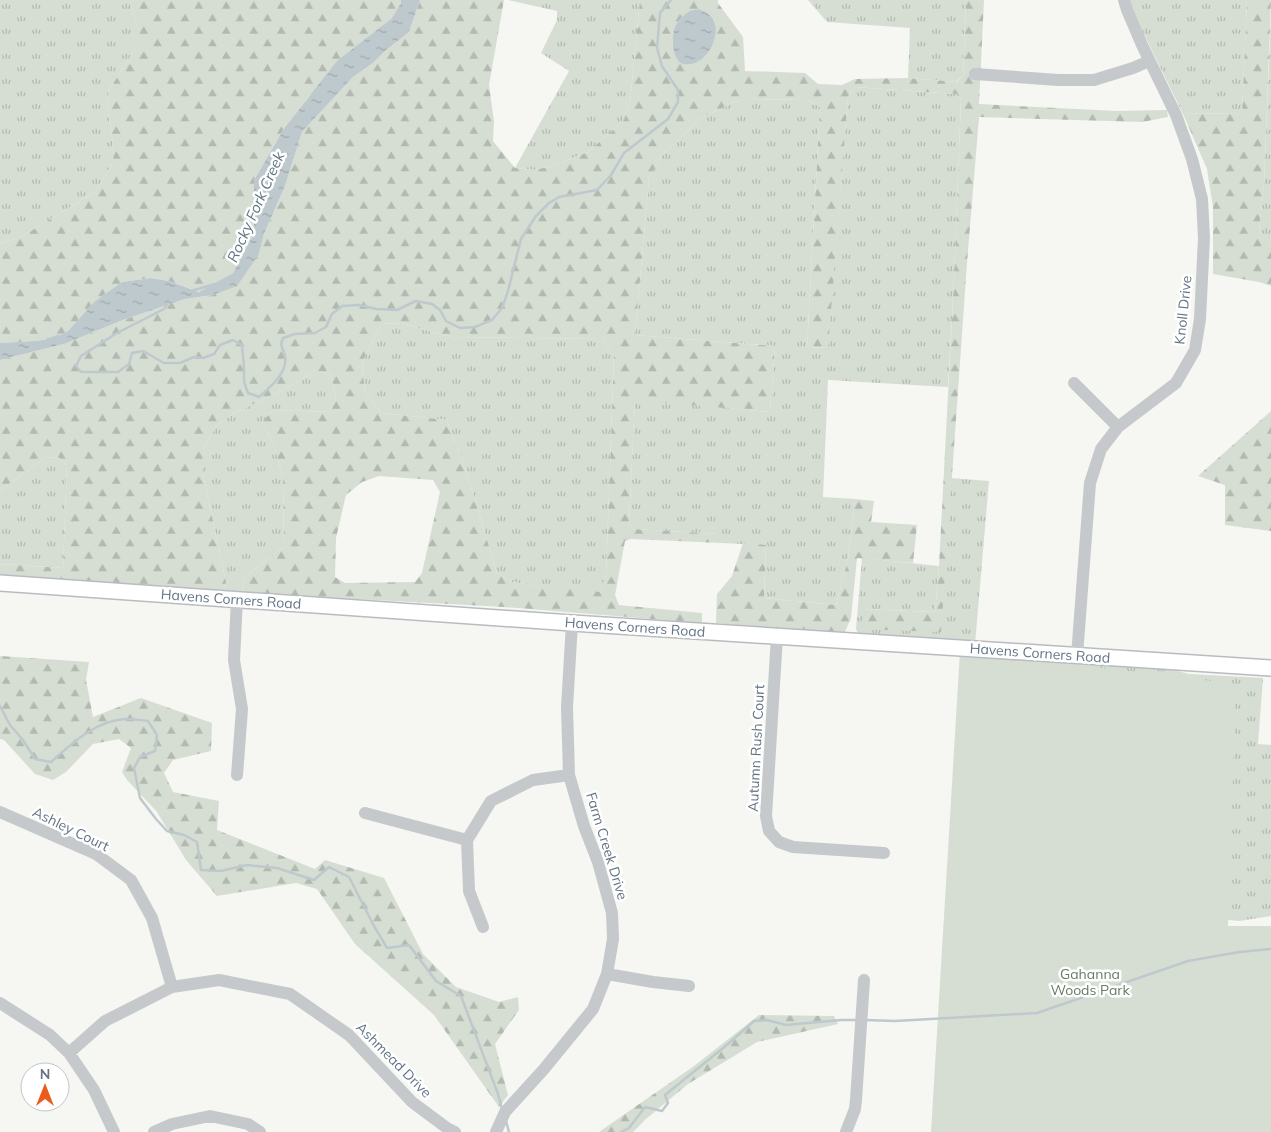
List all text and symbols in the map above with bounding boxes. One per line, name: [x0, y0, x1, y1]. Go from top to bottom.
water label: Rocky Fork Creek: [223, 147, 289, 265]
street label: Knoll Drive: [1170, 275, 1196, 345]
street label: Havens Corners Road: [160, 585, 302, 613]
street label: Havens Corners Road: [564, 613, 706, 641]
street label: Havens Corners Road: [969, 639, 1111, 667]
street label: Autumn Rush Court: [744, 684, 768, 812]
street label: Farm Creek Drive: [582, 790, 632, 902]
street label: Ashley Court: [30, 803, 112, 855]
park label: Gahanna Woods Park: [1050, 965, 1130, 999]
street label: Ashmead Drive: [352, 1018, 436, 1102]
north arrow: [20, 1062, 70, 1112]
text: N: [40, 1065, 50, 1083]

